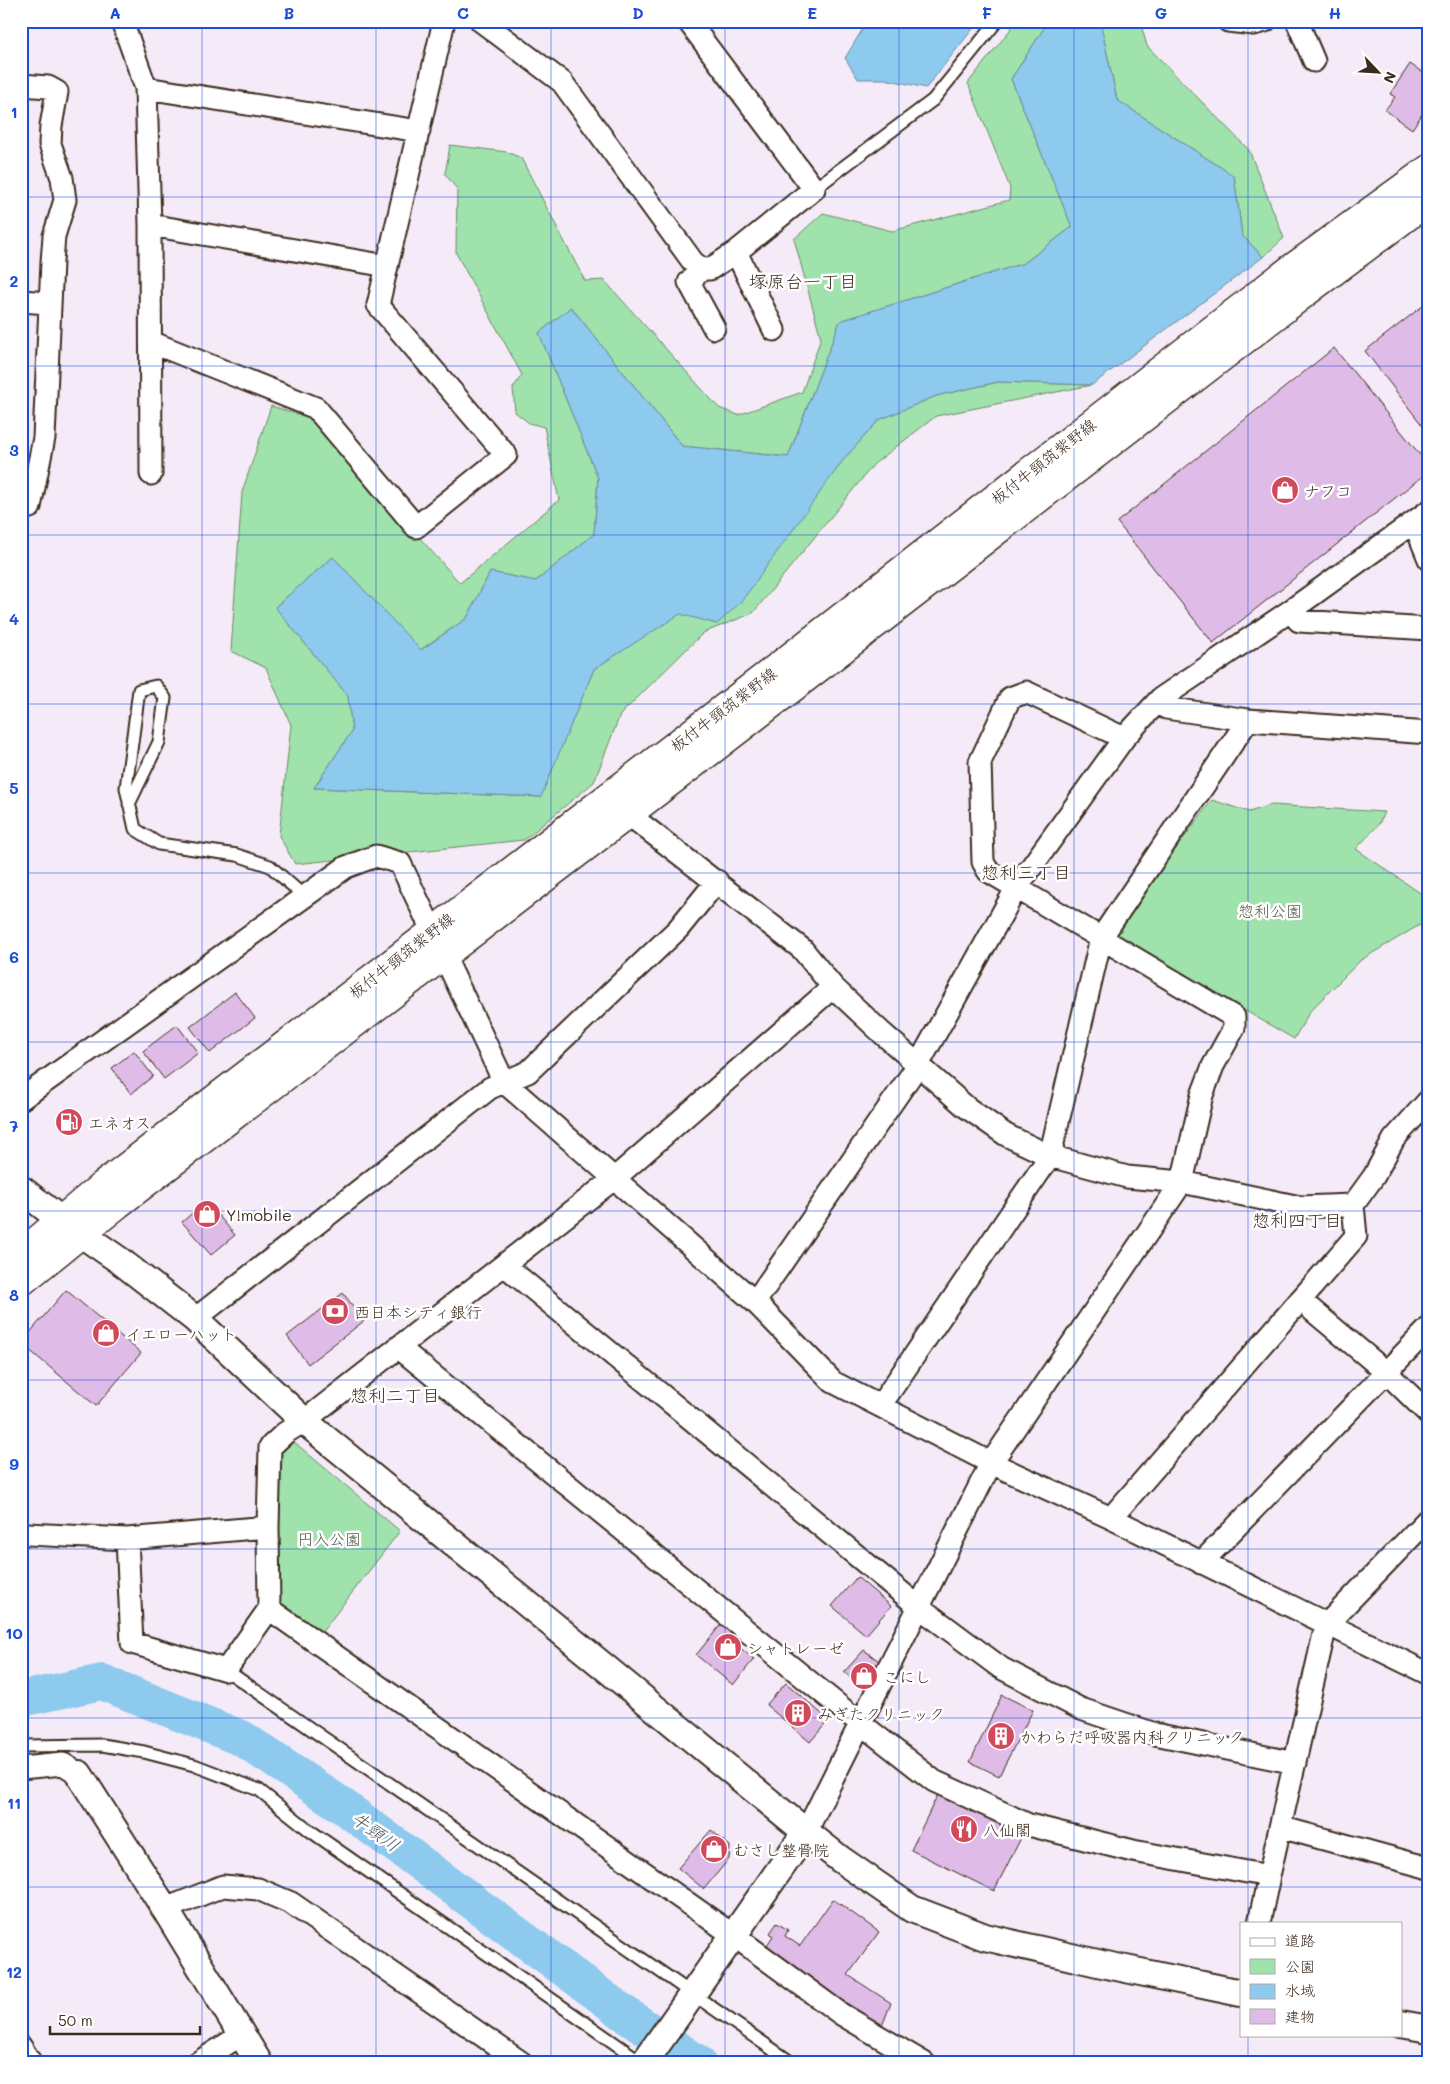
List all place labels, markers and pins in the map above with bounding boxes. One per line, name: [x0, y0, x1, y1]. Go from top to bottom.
shop icon: ナフコ: [1270, 475, 1300, 505]
place label: ナフコ: [1304, 480, 1352, 501]
fuel station icon: エネオス: [54, 1107, 84, 1137]
place label: エネオス: [88, 1112, 151, 1133]
shop icon: Y!mobile: [192, 1199, 222, 1229]
place label: Y!mobile: [226, 1204, 292, 1225]
bank icon: 西日本シティ銀行: [320, 1296, 350, 1326]
place label: 西日本シティ銀行: [354, 1301, 482, 1322]
shop icon: イエローハット: [91, 1318, 121, 1348]
place label: イエローハット: [125, 1323, 237, 1344]
shop icon: シャトレーゼ: [713, 1632, 743, 1662]
place label: シャトレーゼ: [747, 1637, 844, 1658]
shop icon: こにし: [849, 1661, 879, 1691]
place label: こにし: [883, 1666, 931, 1687]
building icon: みぎたクリニック: [783, 1698, 813, 1728]
place label: みぎたクリニック: [817, 1703, 945, 1724]
building icon: かわらだ呼吸器内科クリニック: [986, 1721, 1016, 1751]
place label: かわらだ呼吸器内科クリニック: [1020, 1726, 1244, 1747]
restaurant icon: 八仙閣: [949, 1814, 979, 1844]
place label: 八仙閣: [983, 1819, 1031, 1840]
shop icon: むさし整骨院: [699, 1834, 729, 1864]
place label: むさし整骨院: [733, 1839, 829, 1860]

